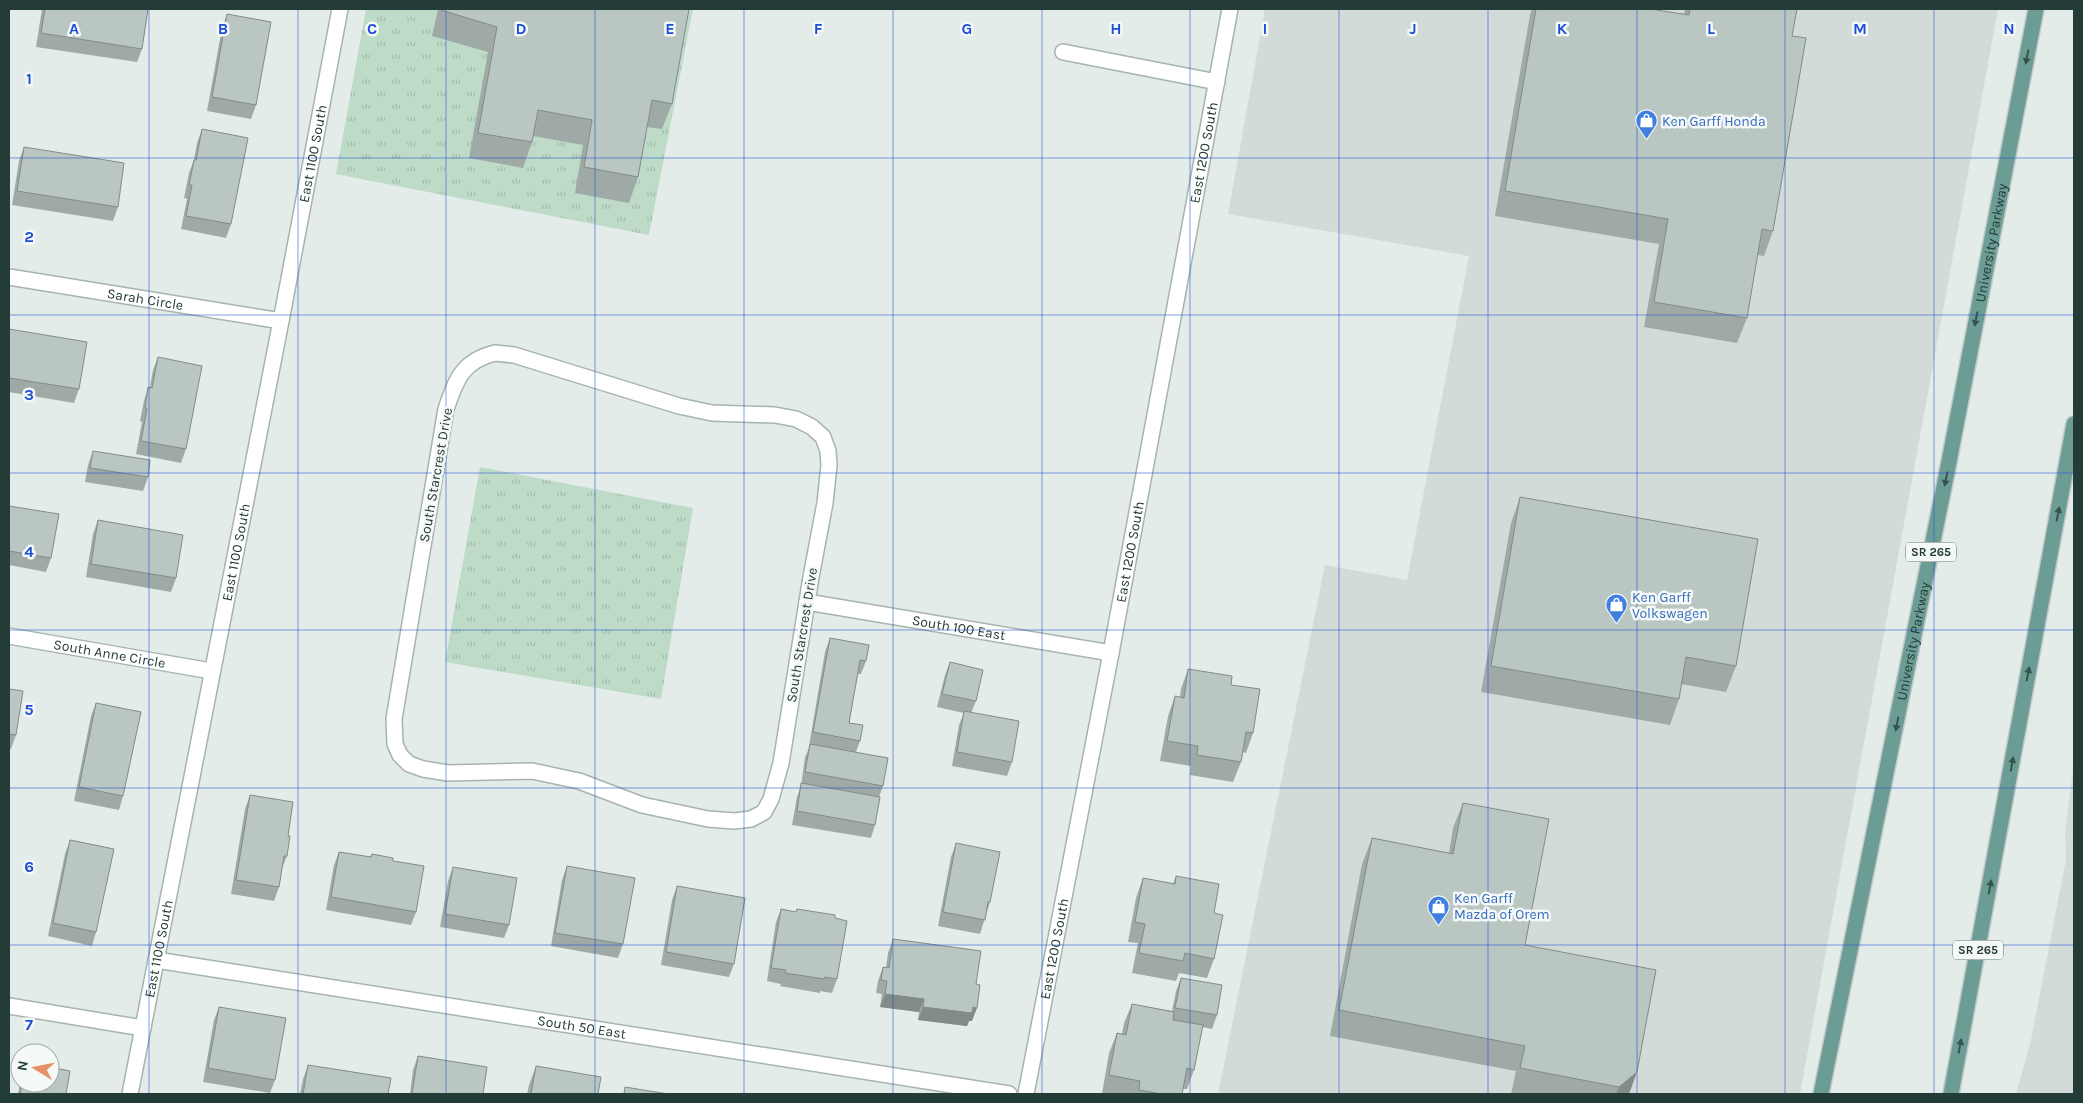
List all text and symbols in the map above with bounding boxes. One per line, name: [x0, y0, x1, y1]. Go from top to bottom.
text: A: [69, 19, 79, 38]
text: B: [218, 19, 228, 38]
text: C: [367, 19, 377, 38]
text: D: [516, 19, 527, 38]
text: E: [665, 19, 675, 38]
text: F: [814, 19, 823, 38]
text: G: [962, 19, 972, 38]
text: H: [1110, 19, 1122, 38]
text: I: [1263, 19, 1267, 38]
text: J: [1409, 19, 1417, 38]
text: K: [1557, 19, 1568, 38]
text: L: [1707, 19, 1715, 38]
text: M: [1853, 19, 1867, 38]
text: N: [2003, 19, 2015, 38]
one-way arrow: [2022, 49, 2030, 65]
text: 1: [26, 69, 32, 88]
street label: East 1200 South: [1186, 101, 1221, 205]
street label: East 1100 South: [295, 103, 330, 204]
shop icon: Ken Garff Honda: [1634, 109, 1658, 140]
place label: Ken Garff Honda: [1662, 113, 1766, 130]
street label: University Parkway: [1971, 182, 2011, 304]
text: 2: [24, 227, 34, 246]
street label: Sarah Circle: [106, 285, 185, 314]
one-way arrow: [1972, 312, 1980, 328]
text: 3: [24, 385, 34, 404]
street label: South Starcrest Drive: [416, 406, 456, 544]
one-way arrow: [1942, 471, 1950, 487]
street label: East 1200 South: [1112, 500, 1147, 604]
street label: East 1100 South: [218, 502, 254, 603]
one-way arrow: [2054, 506, 2062, 522]
text: 4: [24, 542, 34, 561]
road number: SR 265: [1906, 542, 1956, 562]
street label: South Starcrest Drive: [783, 566, 821, 704]
street label: University Parkway: [1892, 580, 1933, 702]
place label: Ken Garff Volkswagen: [1632, 589, 1708, 622]
shop icon: Ken Garff Volkswagen: [1604, 593, 1628, 624]
street label: South 100 East: [911, 611, 1007, 644]
street label: South Anne Circle: [52, 635, 167, 671]
one-way arrow: [2024, 666, 2032, 682]
text: 5: [24, 700, 34, 719]
one-way arrow: [1892, 716, 1900, 732]
one-way arrow: [2008, 756, 2016, 772]
text: 6: [24, 857, 34, 876]
one-way arrow: [1986, 878, 1994, 894]
place label: Ken Garff Mazda of Orem: [1454, 890, 1550, 923]
shop icon: Ken Garff Mazda of Orem: [1426, 894, 1450, 925]
street label: East 1200 South: [1036, 897, 1072, 1001]
street label: East 1100 South: [141, 898, 176, 999]
road number: SR 265: [1953, 940, 2003, 960]
street label: South 50 East: [536, 1012, 627, 1042]
text: 7: [25, 1015, 33, 1034]
one-way arrow: [1957, 1038, 1965, 1054]
north arrow: [10, 1043, 60, 1093]
text: N: [13, 1059, 32, 1072]

